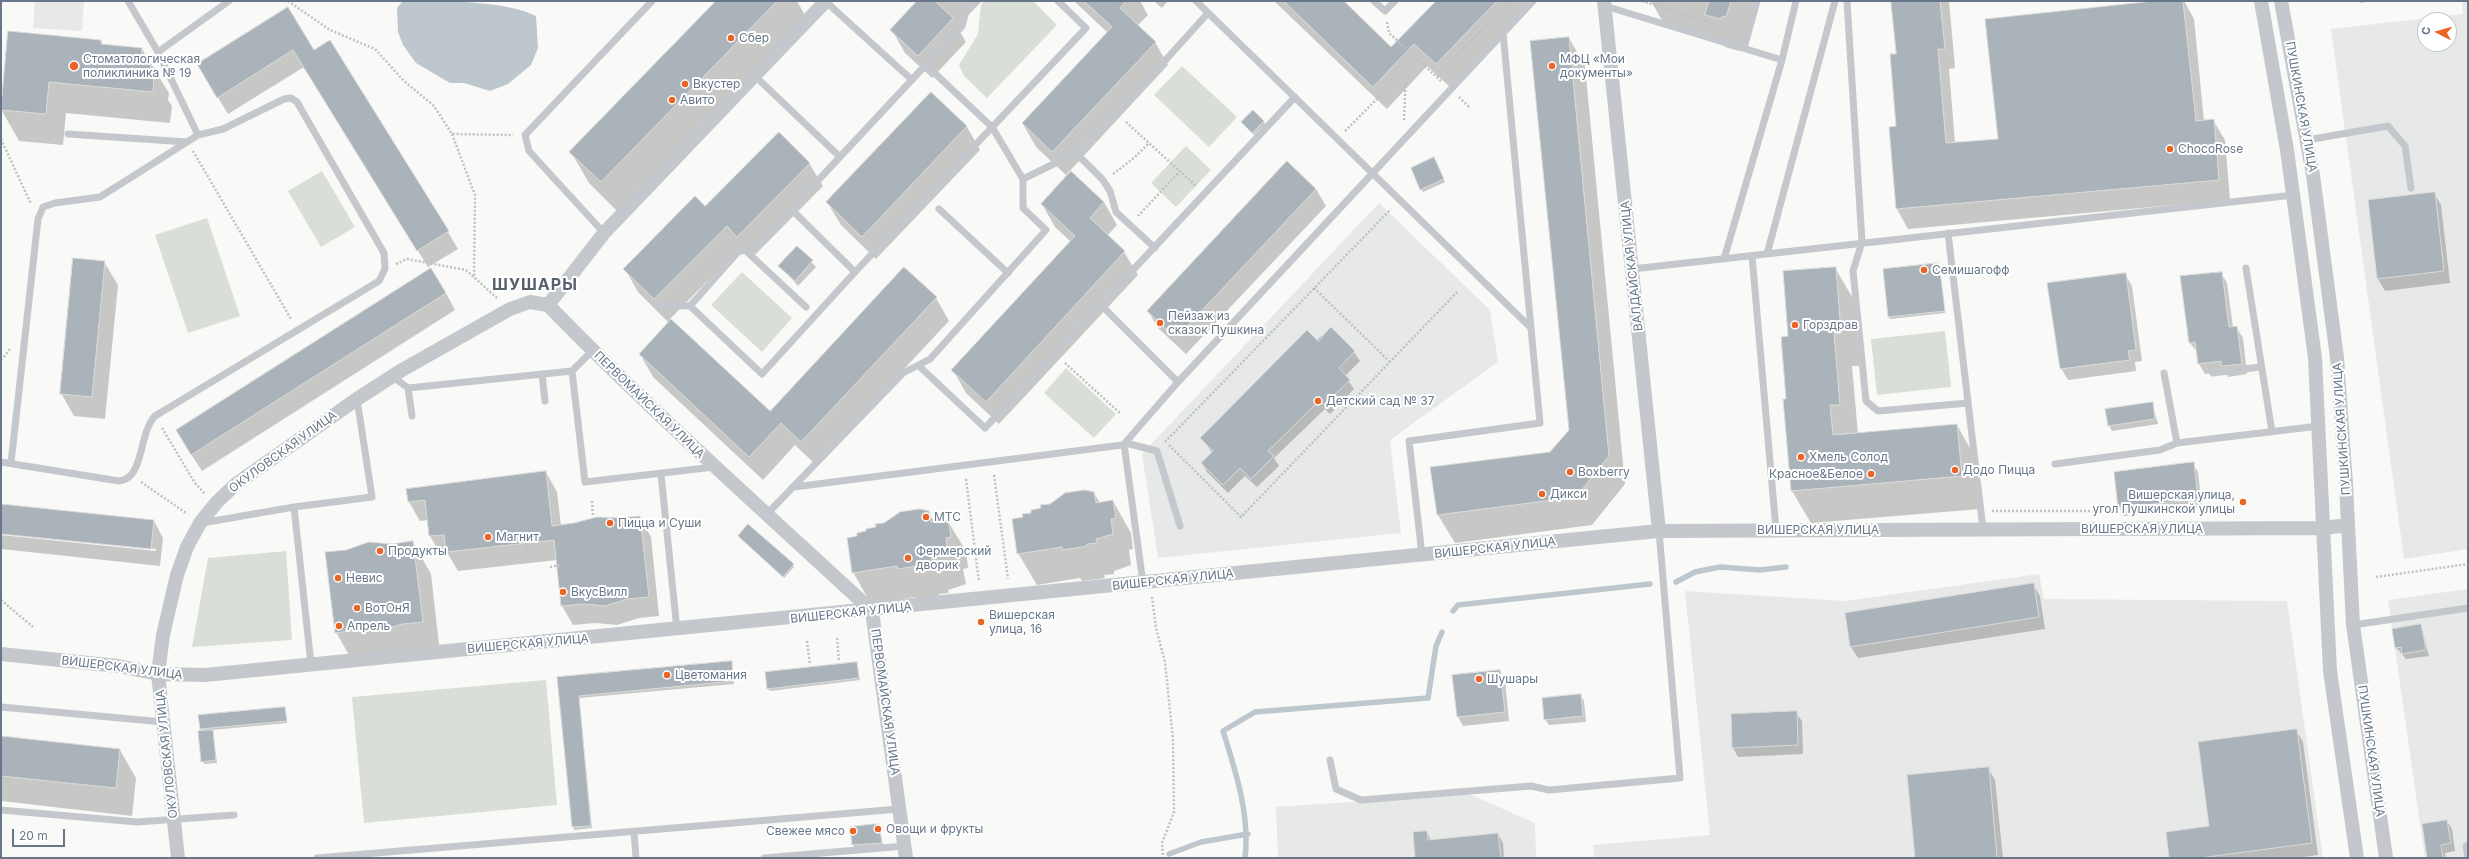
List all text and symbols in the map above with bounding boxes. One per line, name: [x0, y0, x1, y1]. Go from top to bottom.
north arrow: [2417, 12, 2457, 52]
text: С: [2419, 26, 2433, 36]
place label: Сбер: [739, 31, 769, 45]
marker: Сбер: [726, 33, 736, 43]
street label: ПУШКИНСКАЯ УЛИЦА: [2282, 40, 2320, 174]
place label: Стоматологическая поликлиника № 19: [83, 52, 200, 80]
place label: МФЦ «Мои документы»: [1560, 52, 1633, 80]
marker: Стоматологическая поликлиника № 19: [68, 60, 80, 72]
marker: МФЦ «Мои документы»: [1547, 61, 1557, 71]
place label: Вкустер: [693, 77, 740, 91]
marker: Вкустер: [680, 79, 690, 89]
place label: Авито: [680, 93, 715, 107]
marker: Авито: [667, 95, 677, 105]
place label: ChocoRose: [2178, 142, 2243, 156]
marker: ChocoRose: [2165, 144, 2175, 154]
street label: ВАЛДАЙСКАЯ УЛИЦА: [1618, 200, 1646, 332]
place label: Семишагофф: [1932, 263, 2009, 277]
marker: Семишагофф: [1919, 265, 1929, 275]
district label: ШУШАРЫ: [492, 275, 578, 295]
place label: Пейзаж из сказок Пушкина: [1168, 309, 1264, 337]
marker: Пейзаж из сказок Пушкина: [1155, 318, 1165, 328]
place label: Горздрав: [1803, 318, 1858, 332]
marker: Горздрав: [1790, 320, 1800, 330]
street label: ПЕРВОМАЙСКАЯ УЛИЦА: [591, 349, 707, 461]
street label: ПУШКИНСКАЯ УЛИЦА: [2330, 362, 2354, 496]
place label: Детский сад № 37: [1326, 394, 1434, 408]
marker: Детский сад № 37: [1313, 396, 1323, 406]
street label: ОКУЛОВСКАЯ УЛИЦА: [226, 408, 340, 496]
place label: Хмель Солод: [1809, 450, 1888, 464]
marker: Хмель Солод: [1796, 452, 1806, 462]
place label: Додо Пицца: [1963, 463, 2035, 477]
place label: Boxberry: [1578, 465, 1630, 479]
marker: Додо Пицца: [1950, 465, 1960, 475]
marker: Boxberry: [1565, 467, 1575, 477]
place label: Красное&Белое: [1769, 467, 1863, 481]
marker: Красное&Белое: [1866, 469, 1876, 479]
place label: Дикси: [1550, 487, 1587, 501]
place label: Вишерская улица, угол Пушкинской улицы: [2093, 488, 2235, 516]
marker: Дикси: [1537, 489, 1547, 499]
marker: Вишерская улица, угол Пушкинской улицы: [2238, 497, 2248, 507]
place label: МТС: [934, 510, 961, 524]
marker: МТС: [921, 512, 931, 522]
place label: Пицца и Суши: [618, 516, 701, 530]
marker: Пицца и Суши: [605, 518, 615, 528]
street label: ВИШЕРСКАЯ УЛИЦА: [2081, 522, 2203, 536]
street label: ВИШЕРСКАЯ УЛИЦА: [1757, 523, 1879, 537]
place label: Магнит: [496, 530, 539, 544]
marker: Магнит: [483, 532, 493, 542]
street label: ВИШЕРСКАЯ УЛИЦА: [1434, 534, 1556, 562]
place label: Продукты: [388, 544, 447, 558]
place label: Фермерский дворик: [916, 544, 991, 572]
marker: Продукты: [375, 546, 385, 556]
marker: Фермерский дворик: [903, 553, 913, 563]
street label: ВИШЕРСКАЯ УЛИЦА: [1112, 566, 1234, 594]
place label: Невис: [346, 571, 383, 585]
marker: Невис: [333, 573, 343, 583]
place label: ВкусВилл: [571, 585, 627, 599]
marker: ВкусВилл: [558, 587, 568, 597]
street label: ВИШЕРСКАЯ УЛИЦА: [790, 599, 912, 627]
place label: ВотОнЯ: [365, 601, 410, 615]
marker: ВотОнЯ: [352, 603, 362, 613]
place label: Вишерская улица, 16: [989, 608, 1055, 636]
marker: Вишерская улица, 16: [976, 617, 986, 627]
place label: Апрель: [347, 619, 390, 633]
marker: Апрель: [334, 621, 344, 631]
street label: ПЕРВОМАЙСКАЯ УЛИЦА: [868, 628, 902, 776]
street label: ВИШЕРСКАЯ УЛИЦА: [467, 632, 589, 656]
street label: ВИШЕРСКАЯ УЛИЦА: [61, 653, 183, 683]
place label: Цветомания: [675, 668, 747, 682]
marker: Цветомания: [662, 670, 672, 680]
place label: Шушары: [1487, 672, 1538, 686]
marker: Шушары: [1474, 674, 1484, 684]
street label: ПУШКИНСКАЯ УЛИЦА: [2355, 684, 2387, 818]
street label: ОКУЛОВСКАЯ УЛИЦА: [153, 689, 181, 819]
scale bar: [14, 821, 67, 847]
place label: Овощи и фрукты: [886, 822, 983, 836]
place label: Свежее мясо: [766, 824, 845, 838]
marker: Овощи и фрукты: [873, 824, 883, 834]
marker: Свежее мясо: [848, 826, 858, 836]
text: 20 m: [19, 828, 48, 843]

